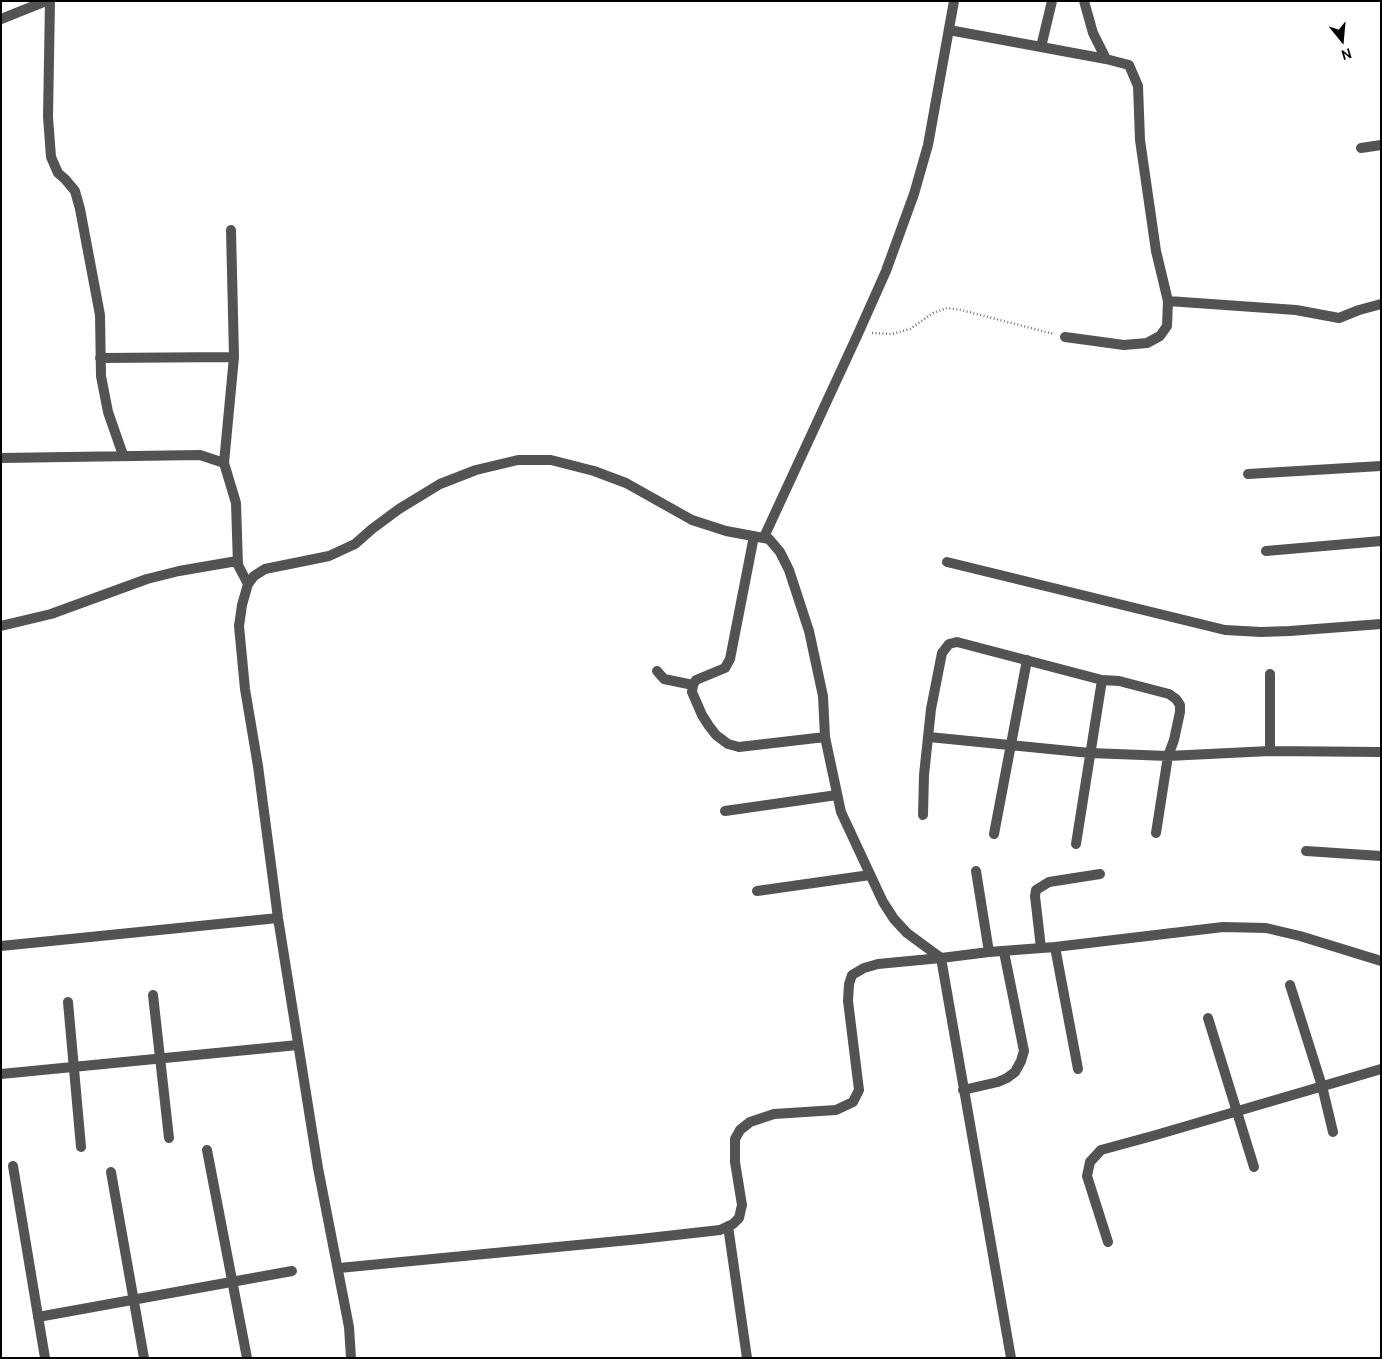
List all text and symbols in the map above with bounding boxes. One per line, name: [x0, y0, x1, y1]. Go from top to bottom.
north arrow: [1317, 15, 1367, 65]
text: N: [1339, 44, 1354, 64]

